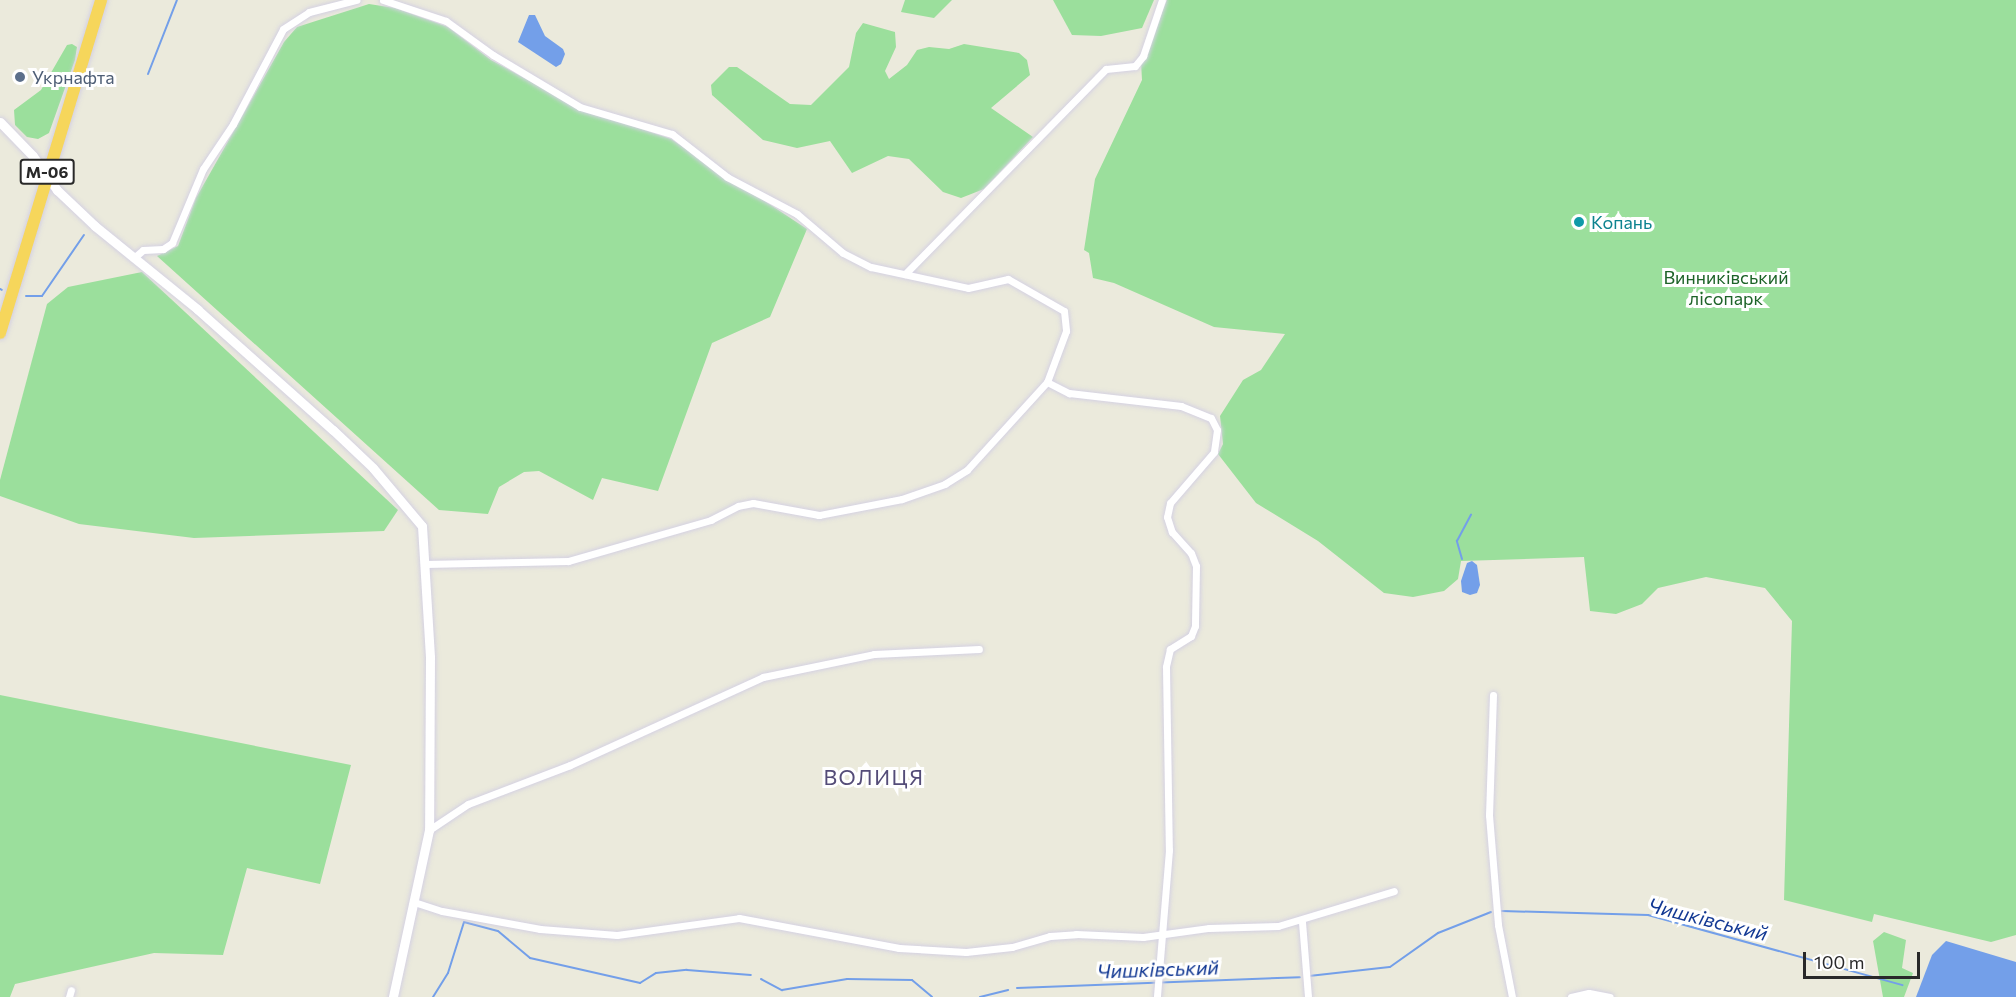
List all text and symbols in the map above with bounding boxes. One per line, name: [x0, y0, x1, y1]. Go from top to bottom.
place label: Укрнафта: [32, 66, 115, 88]
marker: Укрнафта: [13, 70, 27, 84]
road number: М-06: [18, 159, 76, 185]
place label: Копань: [1591, 211, 1652, 233]
marker: Копань: [1572, 215, 1586, 229]
park label: Винниківський лісопарк: [1663, 267, 1789, 310]
district label: ВОЛИЦЯ: [823, 764, 925, 790]
water label: Чишківський: [1646, 893, 1770, 945]
scale bar: [1806, 940, 1923, 978]
text: 100 m: [1814, 951, 1864, 973]
water label: Чишківський: [1097, 955, 1219, 983]

